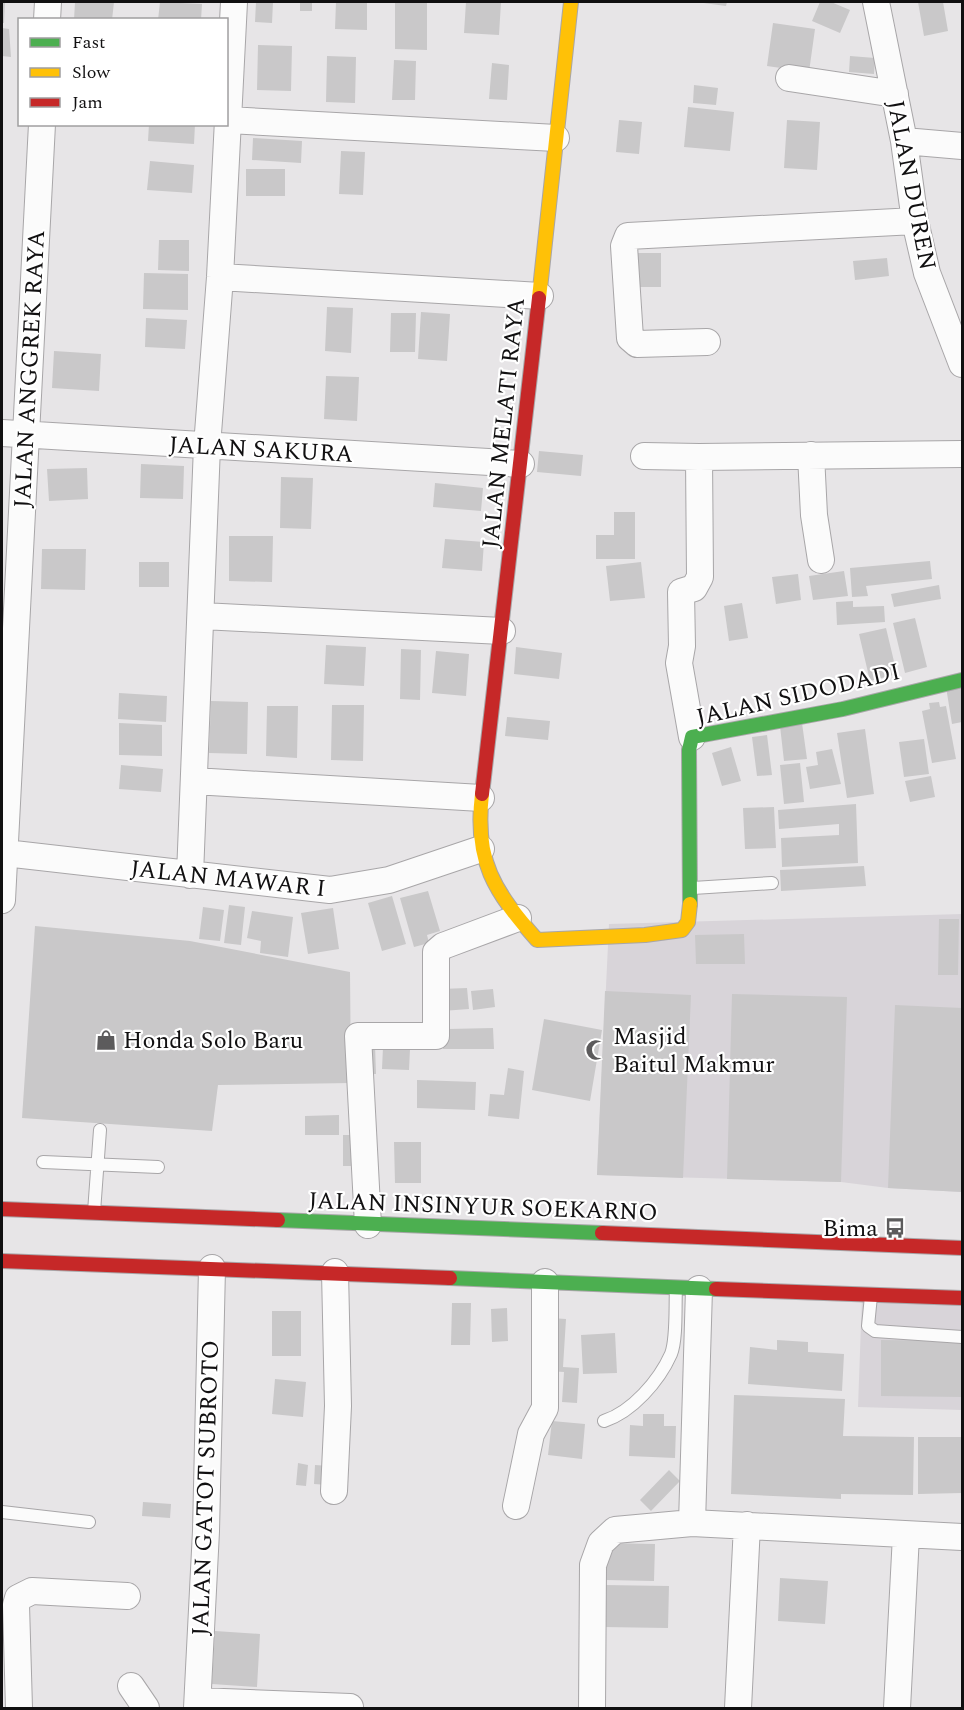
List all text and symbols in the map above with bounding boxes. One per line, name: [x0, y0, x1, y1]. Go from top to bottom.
legend: [18, 18, 228, 126]
text: Fast: [72, 29, 105, 56]
text: Slow: [72, 59, 111, 86]
text: Jam: [72, 89, 103, 116]
street label: JALAN DUREN: [877, 97, 945, 273]
street label: JALAN ANGGREK RAYA: [5, 229, 55, 509]
street label: JALAN MELATI RAYA: [473, 296, 535, 550]
street label: JALAN SAKURA: [168, 427, 354, 473]
street label: JALAN SIDODADI: [693, 654, 904, 736]
street label: JALAN MAWAR I: [128, 851, 327, 907]
place label: Masjid Baitul Makmur: [613, 1019, 775, 1083]
place label: Honda Solo Baru: [123, 1023, 303, 1059]
shop icon: Honda Solo Baru: [94, 1028, 118, 1052]
mosque icon: Masjid Baitul Makmur: [584, 1038, 608, 1062]
street label: JALAN INSINYUR SOEKARNO: [308, 1183, 658, 1231]
place label: Bima: [822, 1211, 878, 1247]
bus stop icon: Bima: [883, 1216, 907, 1240]
street label: JALAN GATOT SUBROTO: [183, 1340, 229, 1637]

